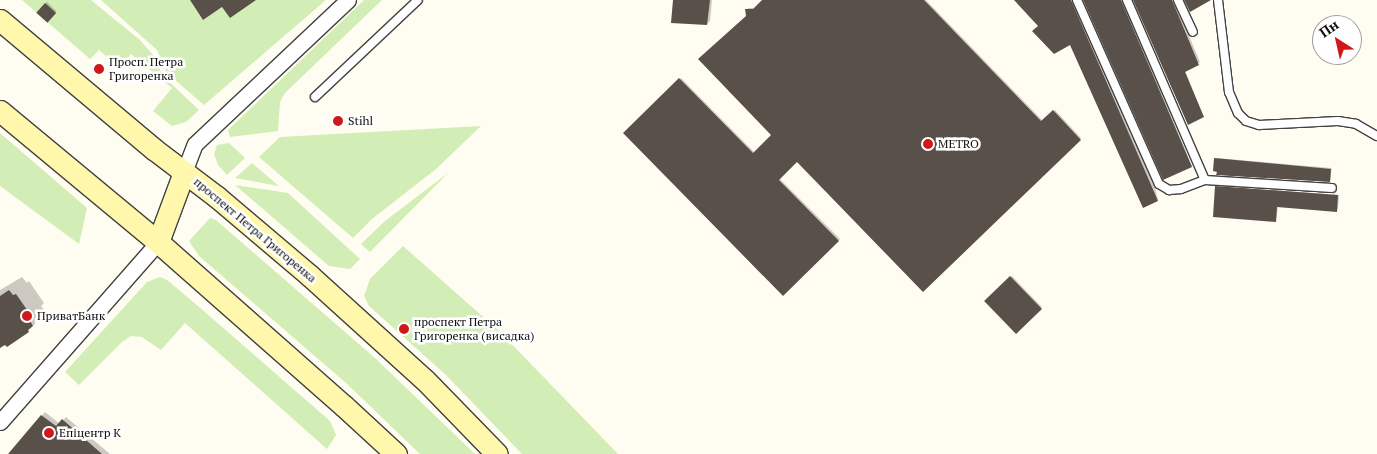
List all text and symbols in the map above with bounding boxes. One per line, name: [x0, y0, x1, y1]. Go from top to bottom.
north arrow: [1312, 15, 1362, 65]
text: Пн: [1315, 15, 1342, 42]
place label: Просп. Петра Григоренка: [109, 55, 184, 83]
marker: Просп. Петра Григоренка: [93, 63, 105, 75]
place label: Stihl: [348, 114, 373, 128]
marker: Stihl: [332, 115, 344, 127]
place label: METRO: [938, 137, 979, 151]
marker: METRO: [922, 138, 934, 150]
street label: проспект Петра Григоренка: [191, 174, 319, 286]
place label: ПриватБанк: [37, 309, 105, 323]
marker: ПриватБанк: [21, 310, 33, 322]
place label: проспект Петра Григоренка (висадка): [414, 315, 534, 343]
marker: проспект Петра Григоренка (висадка): [398, 323, 410, 335]
place label: Епіцентр К: [59, 426, 121, 440]
marker: Епіцентр К: [43, 427, 55, 439]

